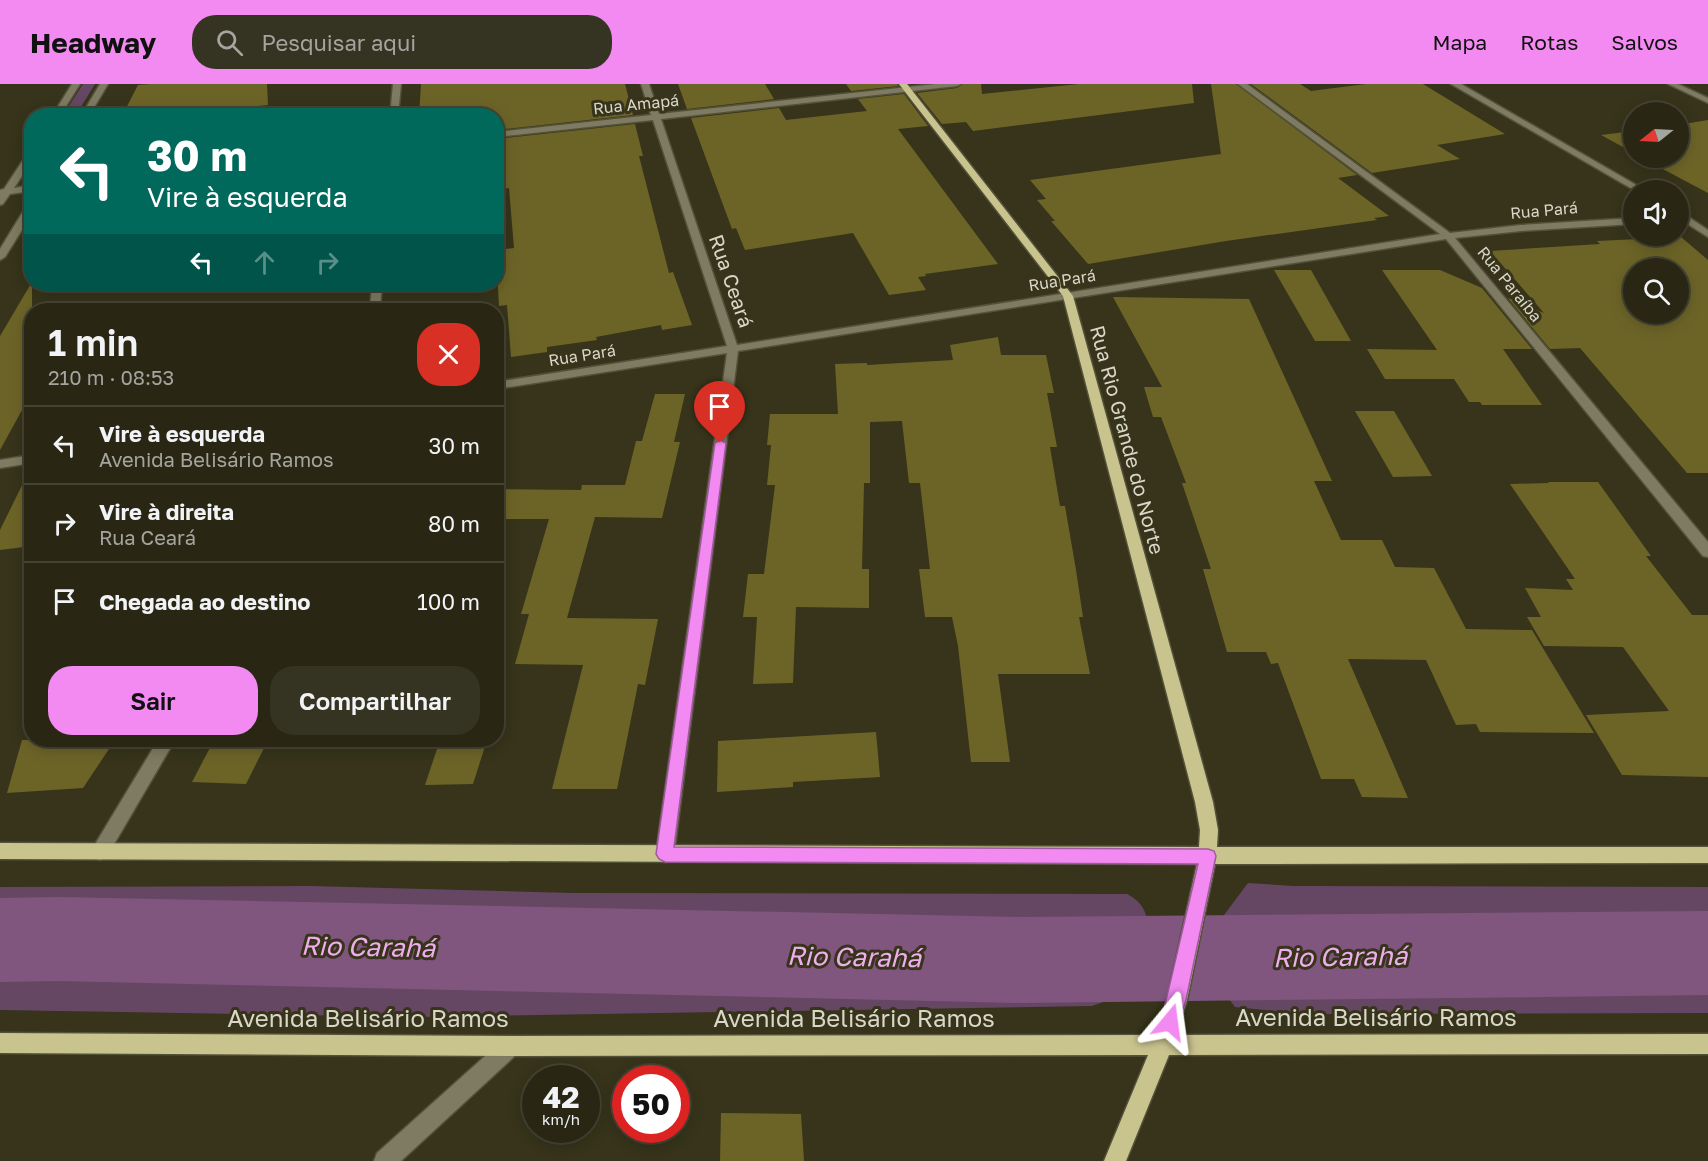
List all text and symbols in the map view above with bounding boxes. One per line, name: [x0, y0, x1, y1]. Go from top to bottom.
search box: [192, 15, 612, 69]
text: Headway: [30, 26, 156, 59]
icon: search: [213, 26, 246, 59]
text: Pesquisar aqui: [261, 29, 416, 56]
text: Mapa: [1433, 29, 1487, 55]
text: Rotas: [1520, 29, 1578, 55]
text: Salvos: [1611, 29, 1678, 55]
street label: Rua Amapá: [592, 90, 680, 118]
north arrow: [1623, 102, 1689, 168]
map controls: [1623, 102, 1689, 324]
text: 30 m: [147, 130, 247, 180]
icon: left: [48, 132, 126, 210]
button: sound: [1623, 180, 1689, 246]
text: Vire à esquerda: [147, 181, 348, 213]
street label: Rua Pará: [1509, 197, 1579, 223]
street label: Rua Ceará: [705, 231, 759, 330]
street label: Rua Paraíba: [1474, 242, 1546, 326]
icon: left: [185, 246, 218, 279]
icon: ahead: [248, 246, 281, 279]
icon: right: [311, 246, 344, 279]
button: search: [1623, 258, 1689, 324]
street label: Rua Pará: [1027, 265, 1097, 295]
text: 1 min: [48, 321, 138, 364]
button: close: [417, 323, 480, 386]
street label: Rua Rio Grande do Norte: [1086, 323, 1170, 557]
street label: Rua Pará: [547, 340, 617, 370]
text: 210 m · 08:53: [48, 365, 174, 389]
pin: [694, 381, 745, 443]
icon: arrive: [703, 390, 736, 423]
text: Vire à esquerda: [99, 420, 265, 447]
icon: left: [48, 429, 81, 462]
text: 30 m: [429, 432, 480, 459]
text: Avenida Belisário Ramos: [99, 447, 334, 471]
text: Vire à direita: [99, 498, 234, 525]
icon: right: [48, 507, 81, 540]
text: 80 m: [428, 510, 480, 537]
text: Rua Ceará: [99, 525, 196, 549]
icon: arrive: [48, 585, 81, 618]
text: Chegada ao destino: [99, 588, 311, 615]
text: 100 m: [417, 588, 480, 615]
button: Sair: [48, 666, 258, 735]
button: Compartilhar: [270, 666, 480, 735]
water label: Rio Carahá: [301, 930, 439, 963]
water label: Rio Carahá: [787, 940, 925, 973]
water label: Rio Carahá: [1273, 940, 1411, 973]
position arrow: [1138, 990, 1202, 1054]
street label: Avenida Belisário Ramos: [1235, 1002, 1517, 1031]
street label: Avenida Belisário Ramos: [227, 1003, 509, 1032]
street label: Avenida Belisário Ramos: [713, 1003, 995, 1032]
speed limit sign: 50: [612, 1065, 690, 1143]
text: 42: [542, 1079, 580, 1115]
text: km/h: [542, 1110, 580, 1128]

